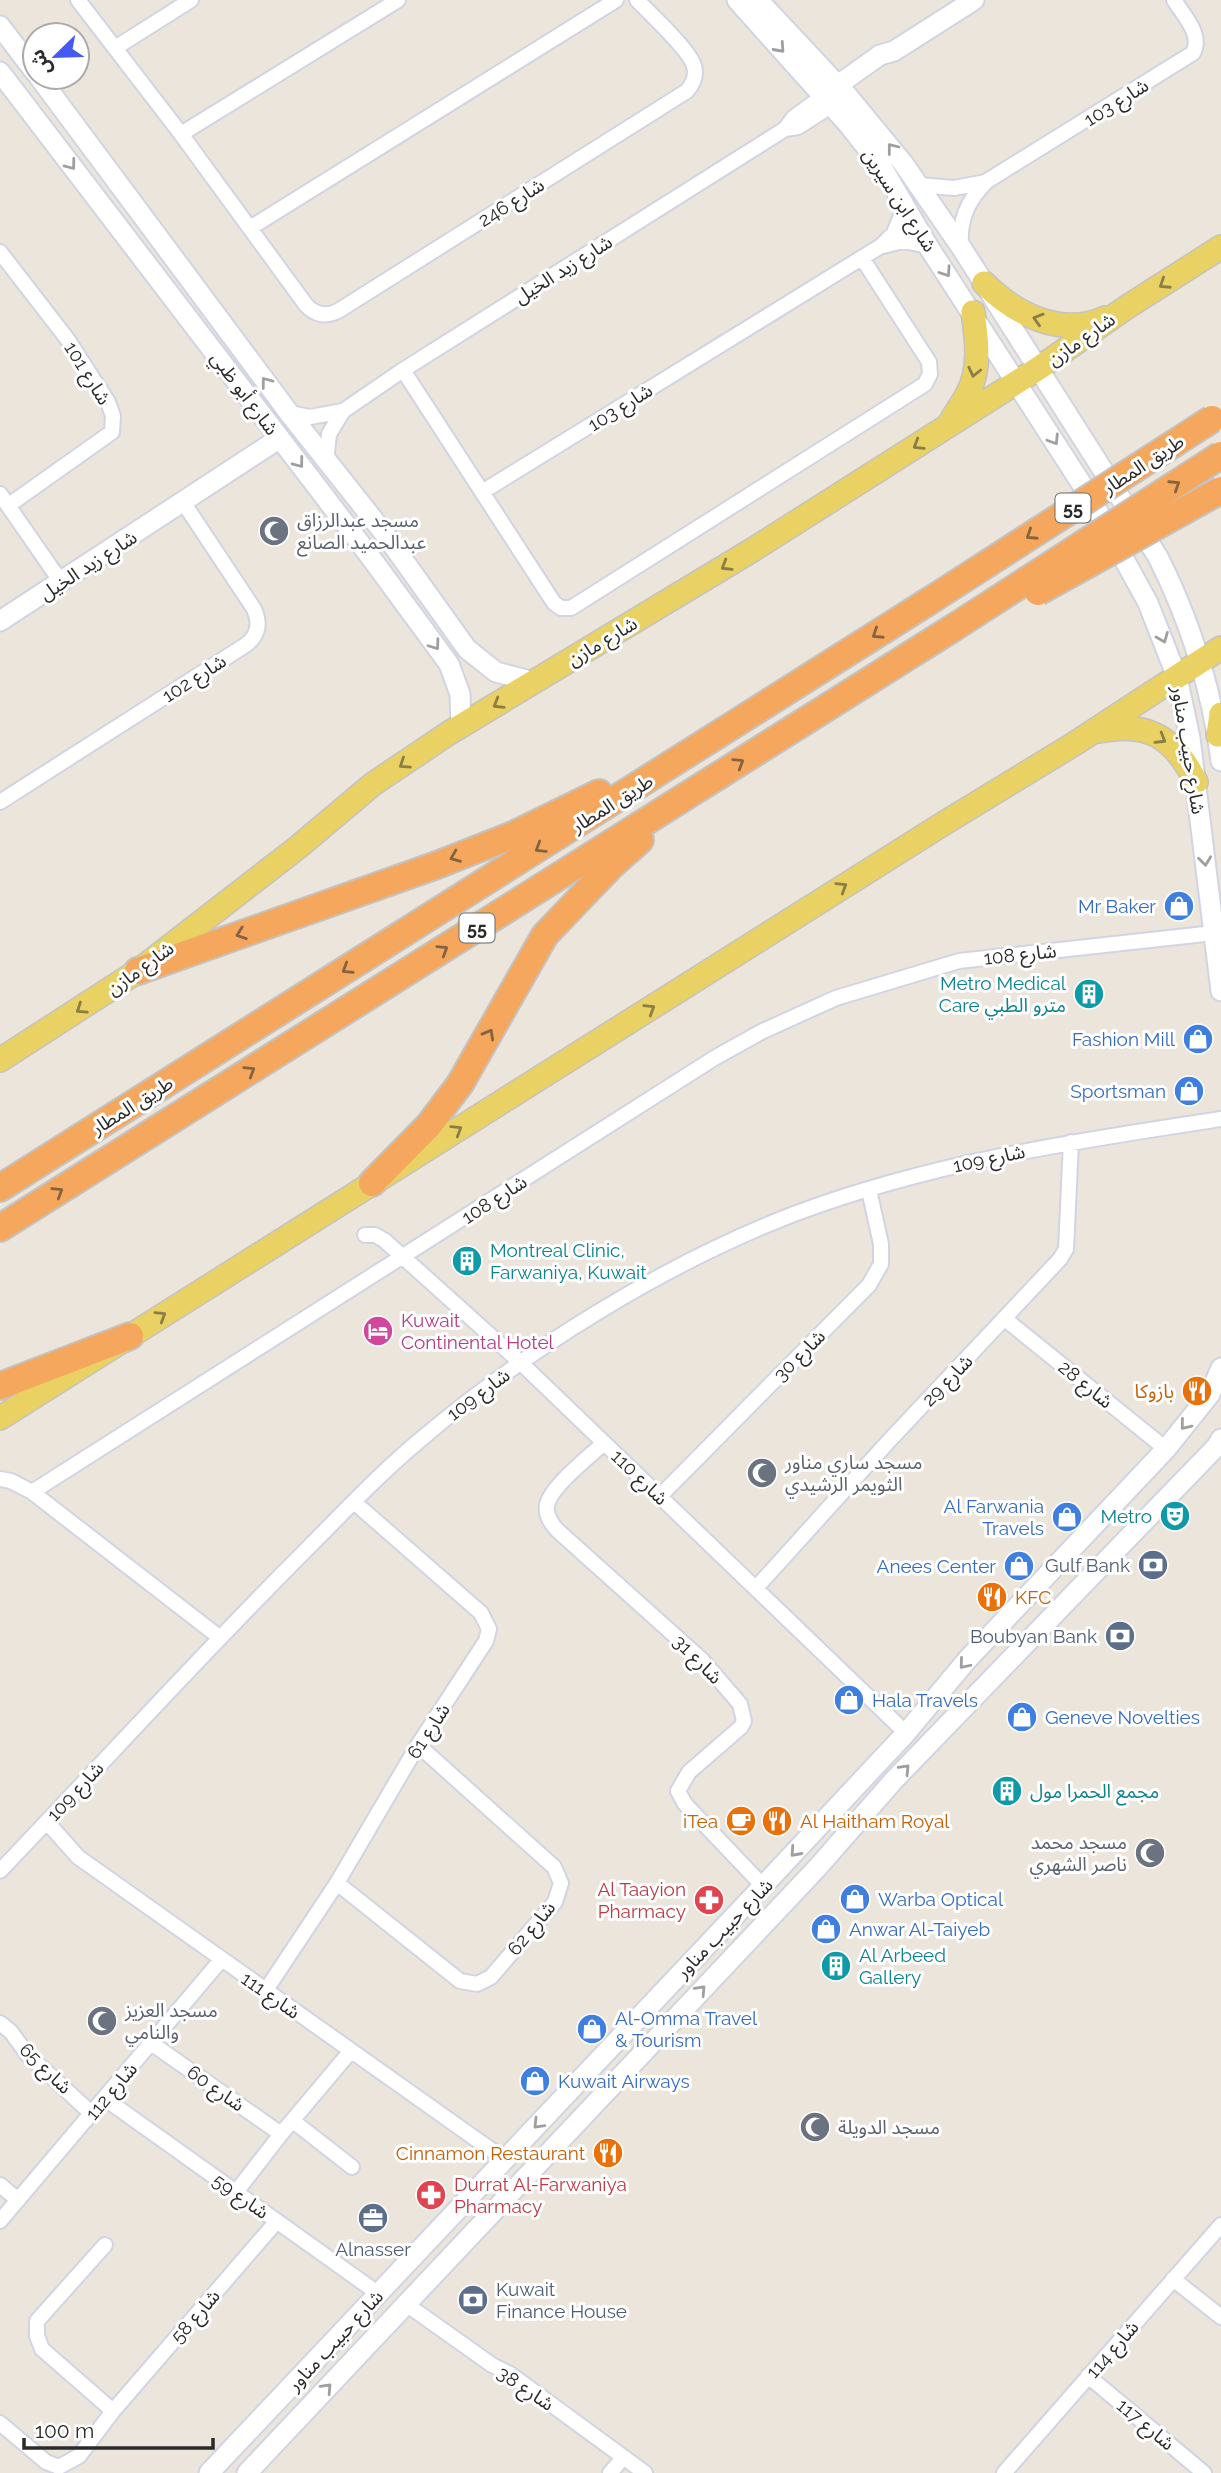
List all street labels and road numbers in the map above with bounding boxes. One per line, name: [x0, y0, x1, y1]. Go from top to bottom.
street label: شارع 103: [1080, 74, 1154, 133]
street label: شارع ابن سيرين: [856, 144, 942, 257]
street label: شارع 246: [474, 173, 550, 233]
street label: شارع زيد الخيل: [510, 230, 618, 310]
street label: شارع مازن: [1043, 308, 1121, 373]
street label: شارع 101: [58, 338, 116, 410]
street label: شارع أبو ظبي: [203, 347, 283, 442]
street label: شارع 103: [584, 379, 658, 438]
street label: طريق المطار: [1098, 430, 1188, 500]
road number: 55: [1056, 494, 1090, 522]
street label: شارع زيد الخيل: [35, 525, 142, 607]
street label: شارع مازن: [563, 612, 642, 673]
street label: شارع 102: [158, 649, 232, 709]
street label: شارع حبيب مناور: [1165, 683, 1210, 816]
street label: طريق المطار: [566, 769, 658, 838]
road number: 55: [460, 914, 494, 943]
street label: شارع مازن: [102, 936, 180, 1002]
street label: شارع 108: [983, 939, 1058, 972]
street label: طريق المطار: [86, 1071, 178, 1140]
street label: شارع 109: [951, 1140, 1028, 1179]
street label: شارع 108: [457, 1170, 532, 1231]
street label: شارع 30: [769, 1325, 831, 1387]
street label: شارع 29: [917, 1350, 979, 1412]
street label: شارع 28: [1053, 1356, 1117, 1415]
street label: شارع 109: [442, 1363, 515, 1427]
street label: شارع 110: [605, 1445, 673, 1511]
street label: شارع 31: [667, 1630, 727, 1690]
street label: شارع 61: [402, 1699, 456, 1764]
street label: شارع 109: [42, 1757, 110, 1827]
street label: شارع حبيب مناور: [670, 1874, 779, 1985]
street label: شارع 62: [503, 1897, 562, 1961]
street label: شارع 111: [236, 1967, 304, 2025]
street label: شارع 65: [13, 2038, 77, 2100]
street label: شارع 112: [81, 2058, 144, 2126]
street label: شارع 60: [181, 2060, 249, 2118]
street label: شارع 59: [207, 2169, 273, 2226]
street label: شارع 58: [166, 2285, 226, 2349]
street label: شارع حبيب مناور: [282, 2285, 389, 2398]
street label: شارع 114: [1081, 2316, 1145, 2384]
street label: شارع 38: [492, 2361, 558, 2417]
street label: شارع 117: [1111, 2394, 1179, 2457]

